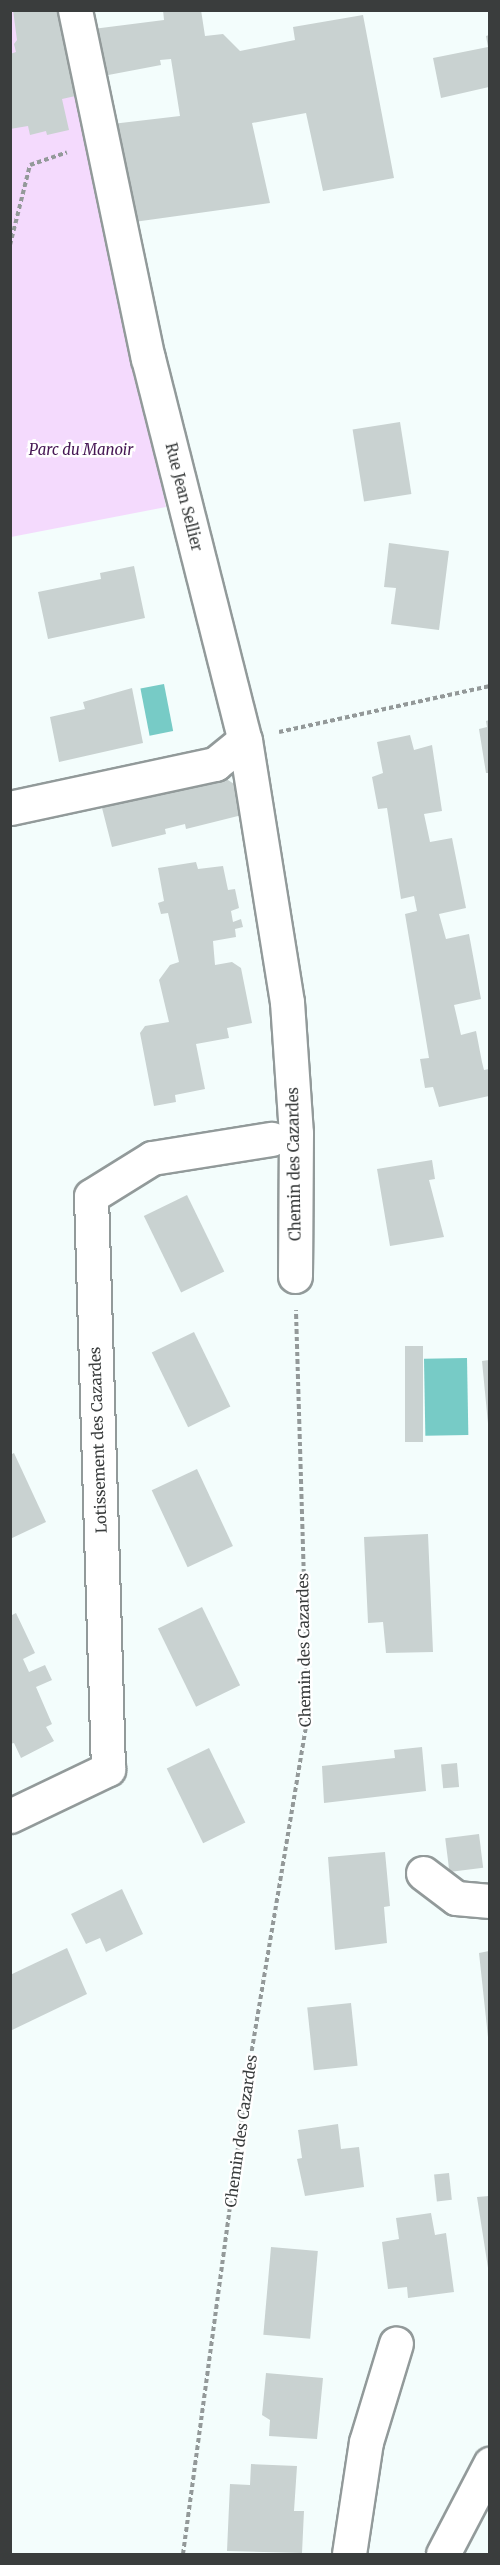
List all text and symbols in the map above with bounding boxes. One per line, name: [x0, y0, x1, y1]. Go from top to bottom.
park label: Parc du Manoir: [29, 441, 133, 459]
street label: Rue Jean Sellier: [162, 441, 206, 553]
street label: Chemin des Cazardes: [284, 1087, 304, 1241]
street label: Lotissement des Cazardes: [86, 1346, 110, 1534]
street label: Chemin des Cazardes: [294, 1573, 314, 1727]
street label: Chemin des Cazardes: [221, 2054, 261, 2208]

